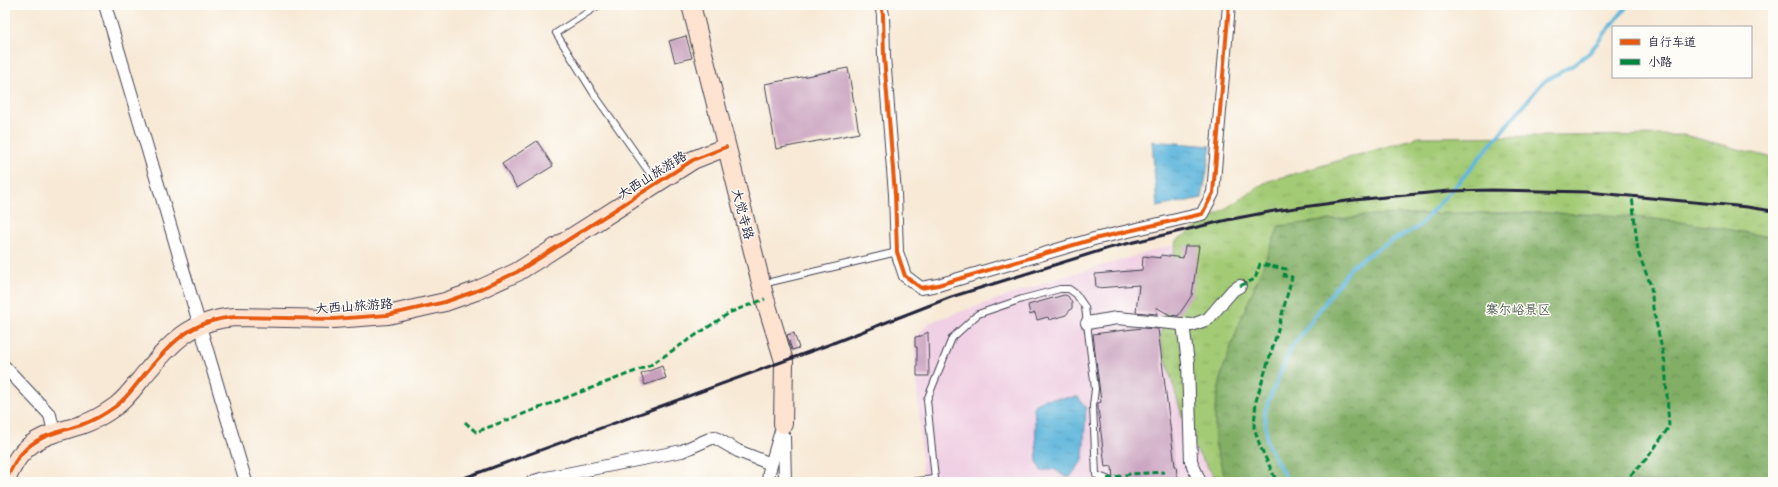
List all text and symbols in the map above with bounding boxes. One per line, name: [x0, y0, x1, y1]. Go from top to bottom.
legend: [1612, 26, 1752, 78]
text: 自行车道: [1648, 35, 1696, 49]
text: 小路: [1648, 55, 1672, 69]
street label: 大西山旅游路: [615, 148, 689, 202]
street label: 大觉寺路: [729, 187, 757, 241]
street label: 大西山旅游路: [315, 296, 393, 316]
park label: 寨尔峪景区: [1485, 302, 1551, 317]

